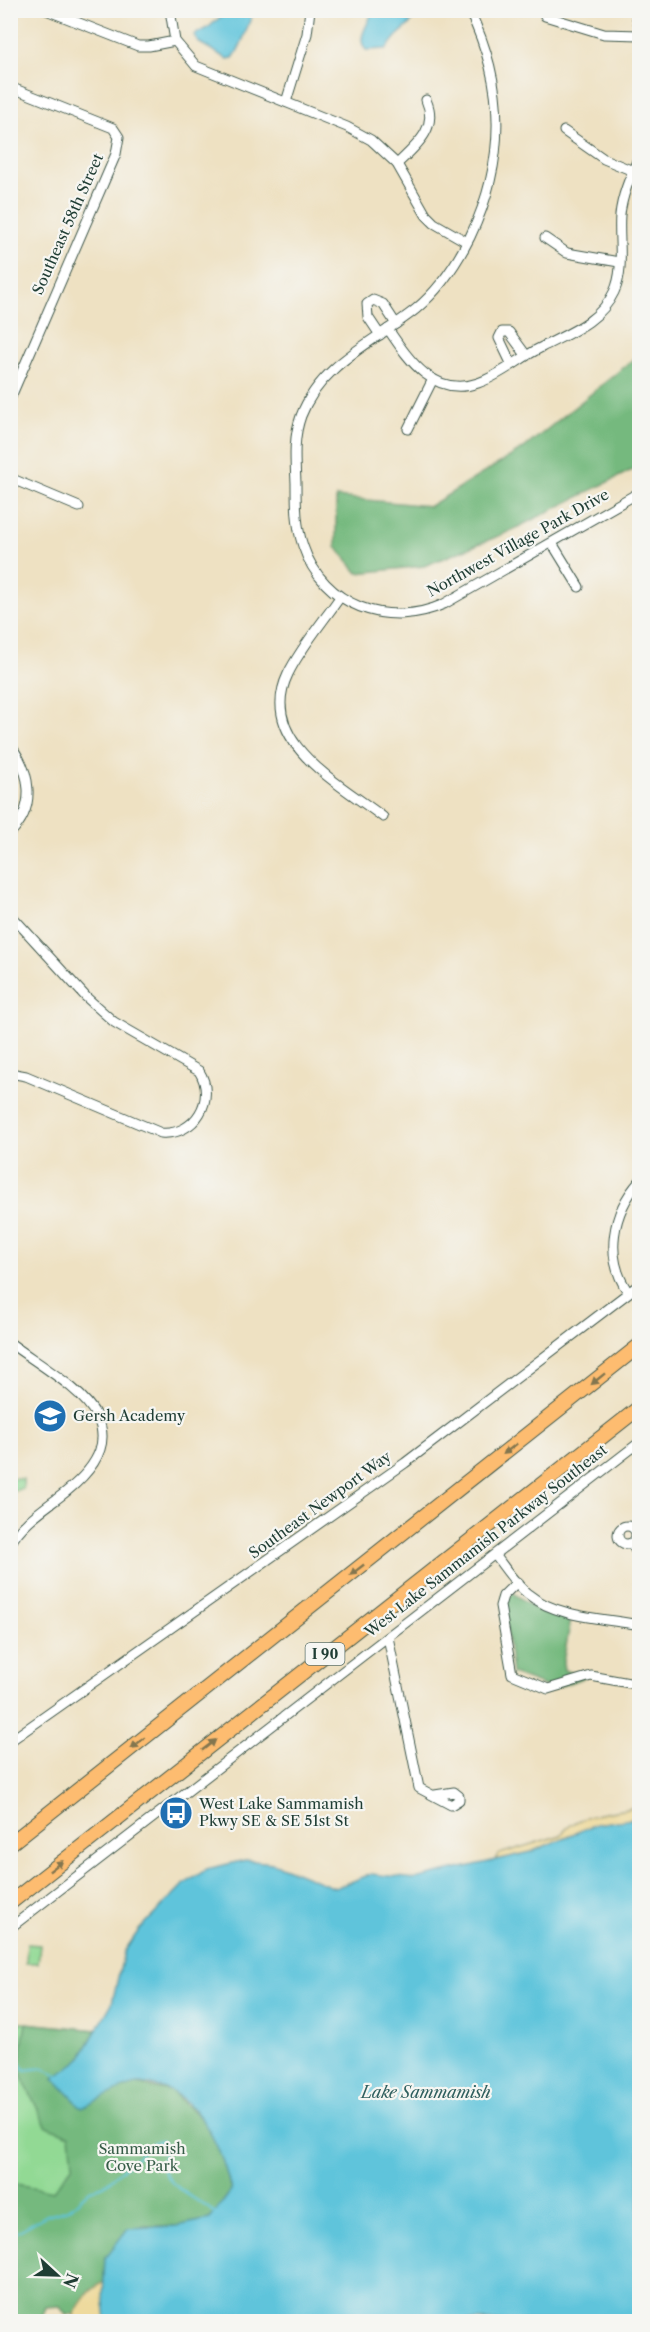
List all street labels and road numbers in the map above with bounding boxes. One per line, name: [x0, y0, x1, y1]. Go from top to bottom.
street label: Southeast 58th Street: [28, 150, 107, 297]
street label: Northwest Village Park Drive: [423, 485, 612, 601]
street label: West Lake Sammamish Parkway Southeast: [360, 1440, 611, 1642]
street label: Southeast Newport Way: [245, 1446, 395, 1563]
road number: I 90: [306, 1643, 344, 1665]

